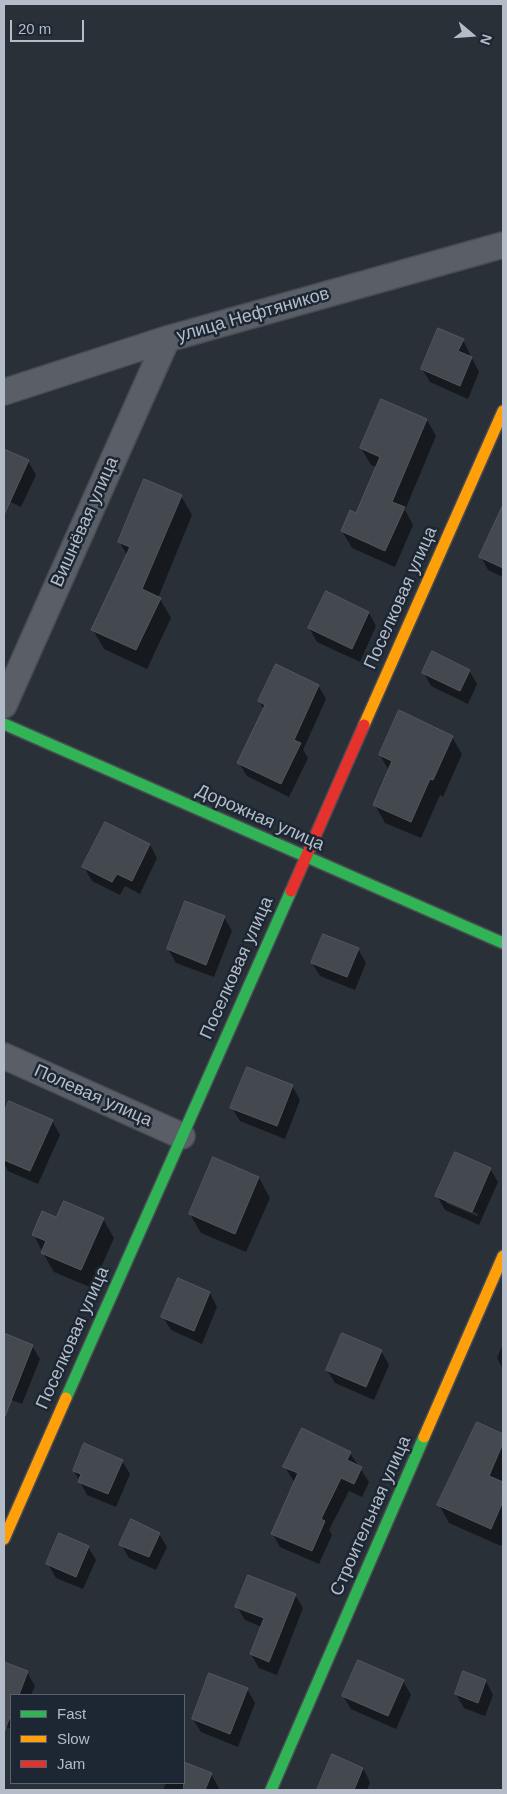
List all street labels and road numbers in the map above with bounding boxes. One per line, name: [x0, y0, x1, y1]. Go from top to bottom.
street label: улица Нефтяников: [174, 283, 332, 347]
street label: Вишнёвая улица: [47, 454, 123, 590]
street label: Поселковая улица: [360, 523, 442, 673]
street label: Дорожная улица: [192, 780, 328, 856]
street label: Поселковая улица: [196, 893, 278, 1043]
street label: Полевая улица: [31, 1060, 155, 1132]
street label: Поселковая улица: [32, 1263, 114, 1413]
street label: Строительная улица: [326, 1433, 416, 1599]

